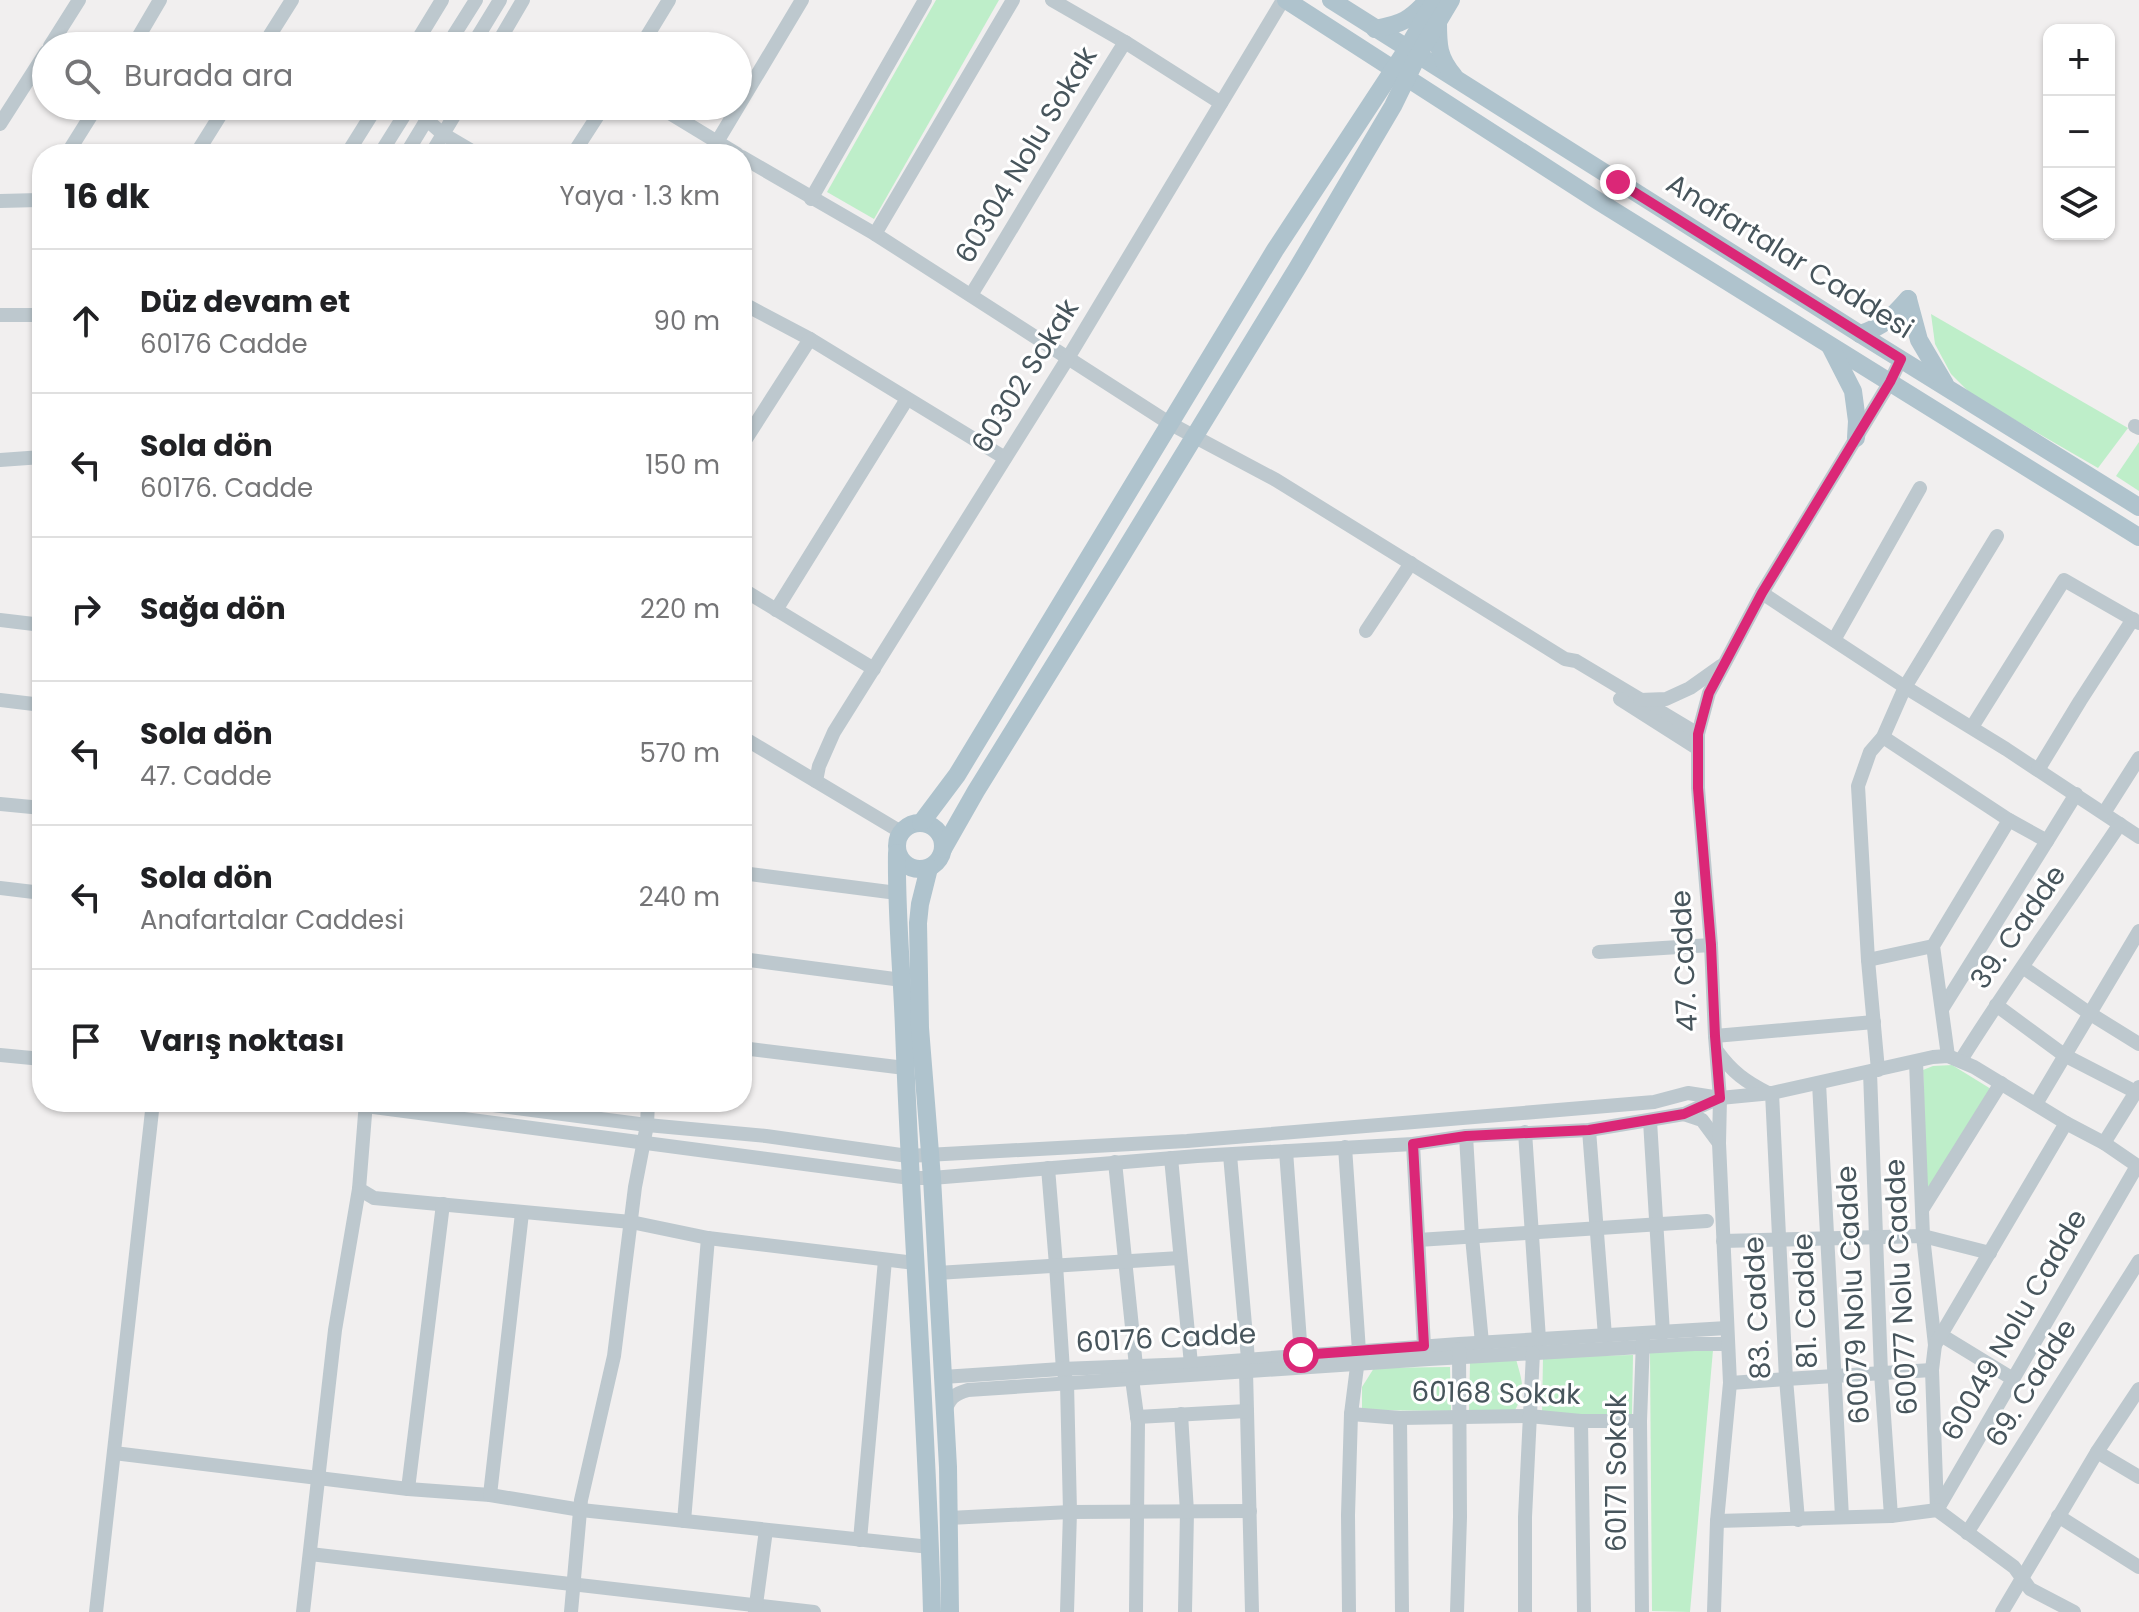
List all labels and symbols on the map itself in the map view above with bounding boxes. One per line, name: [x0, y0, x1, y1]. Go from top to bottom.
street label: 60304 Nolu Sokak: [946, 39, 1107, 271]
route end: [1600, 164, 1636, 200]
street label: Anafartalar Caddesi: [1659, 164, 1921, 348]
street label: 60302 Sokak: [962, 291, 1088, 461]
street label: 39. Cadde: [1961, 857, 2075, 997]
street label: 47. Cadde: [1661, 889, 1707, 1033]
street label: 60077 Nolu Cadde: [1875, 1158, 1927, 1416]
street label: 60079 Nolu Cadde: [1827, 1165, 1879, 1425]
street label: 60049 Nolu Cadde: [1932, 1202, 2096, 1448]
street label: 81. Cadde: [1783, 1232, 1827, 1370]
street label: 83. Cadde: [1734, 1235, 1780, 1381]
street label: 69. Cadde: [1976, 1311, 2086, 1455]
street label: 60176 Cadde: [1075, 1314, 1257, 1362]
route start: [1283, 1337, 1319, 1373]
street label: 60168 Sokak: [1411, 1372, 1582, 1414]
street label: 60171 Sokak: [1597, 1393, 1636, 1552]

